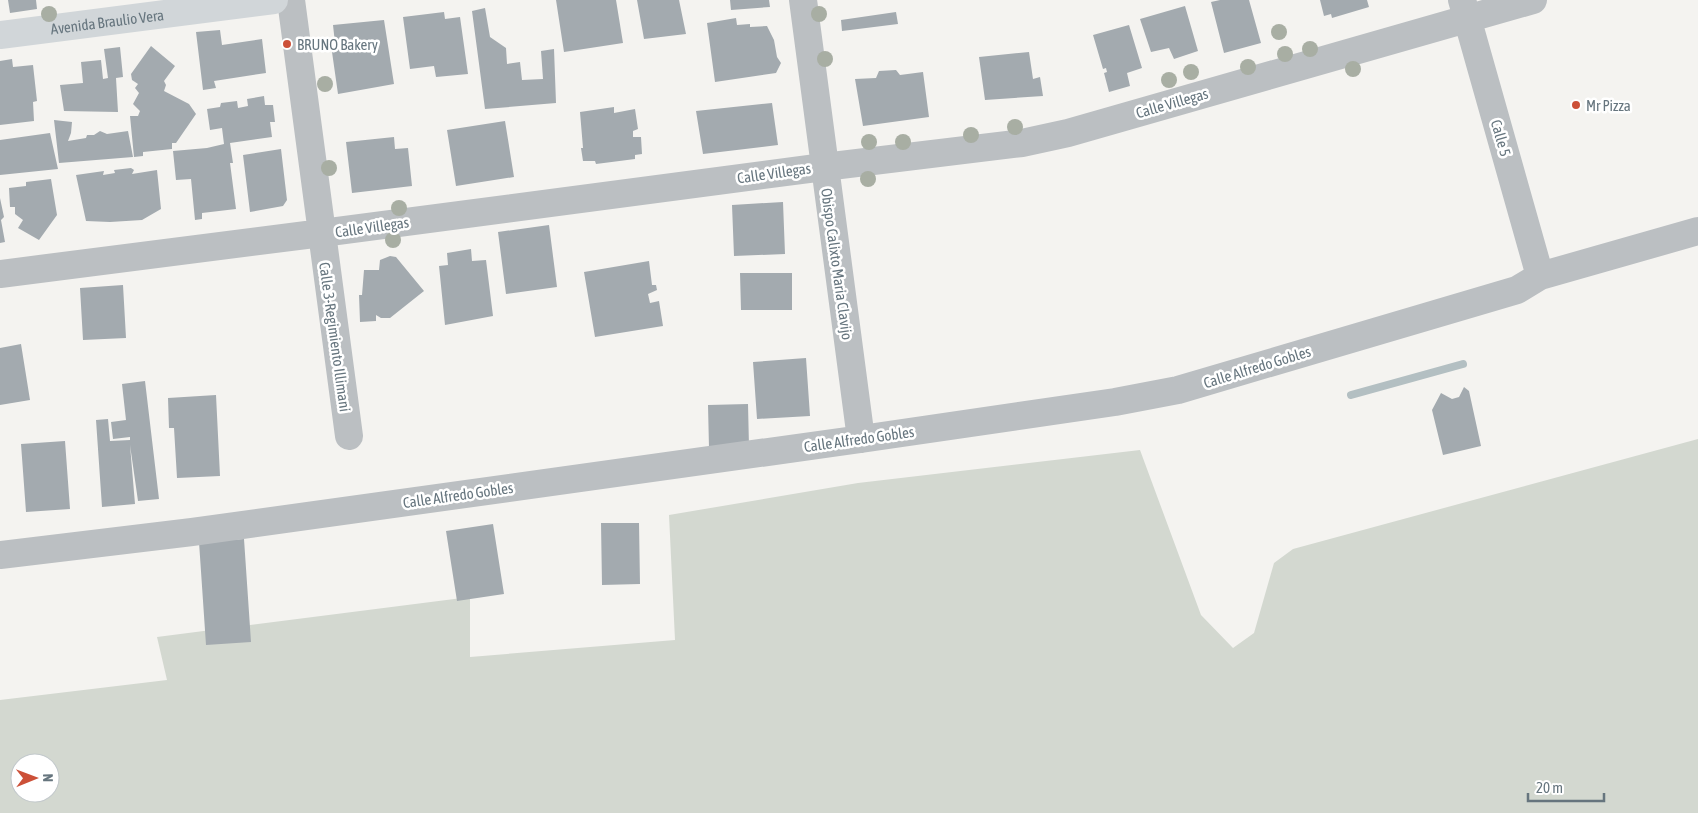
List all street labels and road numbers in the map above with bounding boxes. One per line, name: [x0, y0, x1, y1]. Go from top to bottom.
street label: Avenida Braulio Vera: [50, 6, 165, 37]
street label: Calle Villegas: [1134, 85, 1210, 121]
street label: Calle 5: [1488, 118, 1514, 158]
street label: Calle Villegas: [736, 159, 812, 187]
street label: Obispo Calixto Maria Clavijo: [818, 187, 856, 341]
street label: Calle Villegas: [334, 213, 410, 241]
street label: Calle 3-Regimiento Illimani: [316, 261, 354, 413]
street label: Calle Alfredo Gobles: [1201, 343, 1313, 391]
street label: Calle Alfredo Gobles: [803, 423, 915, 455]
street label: Calle Alfredo Gobles: [402, 479, 514, 511]

